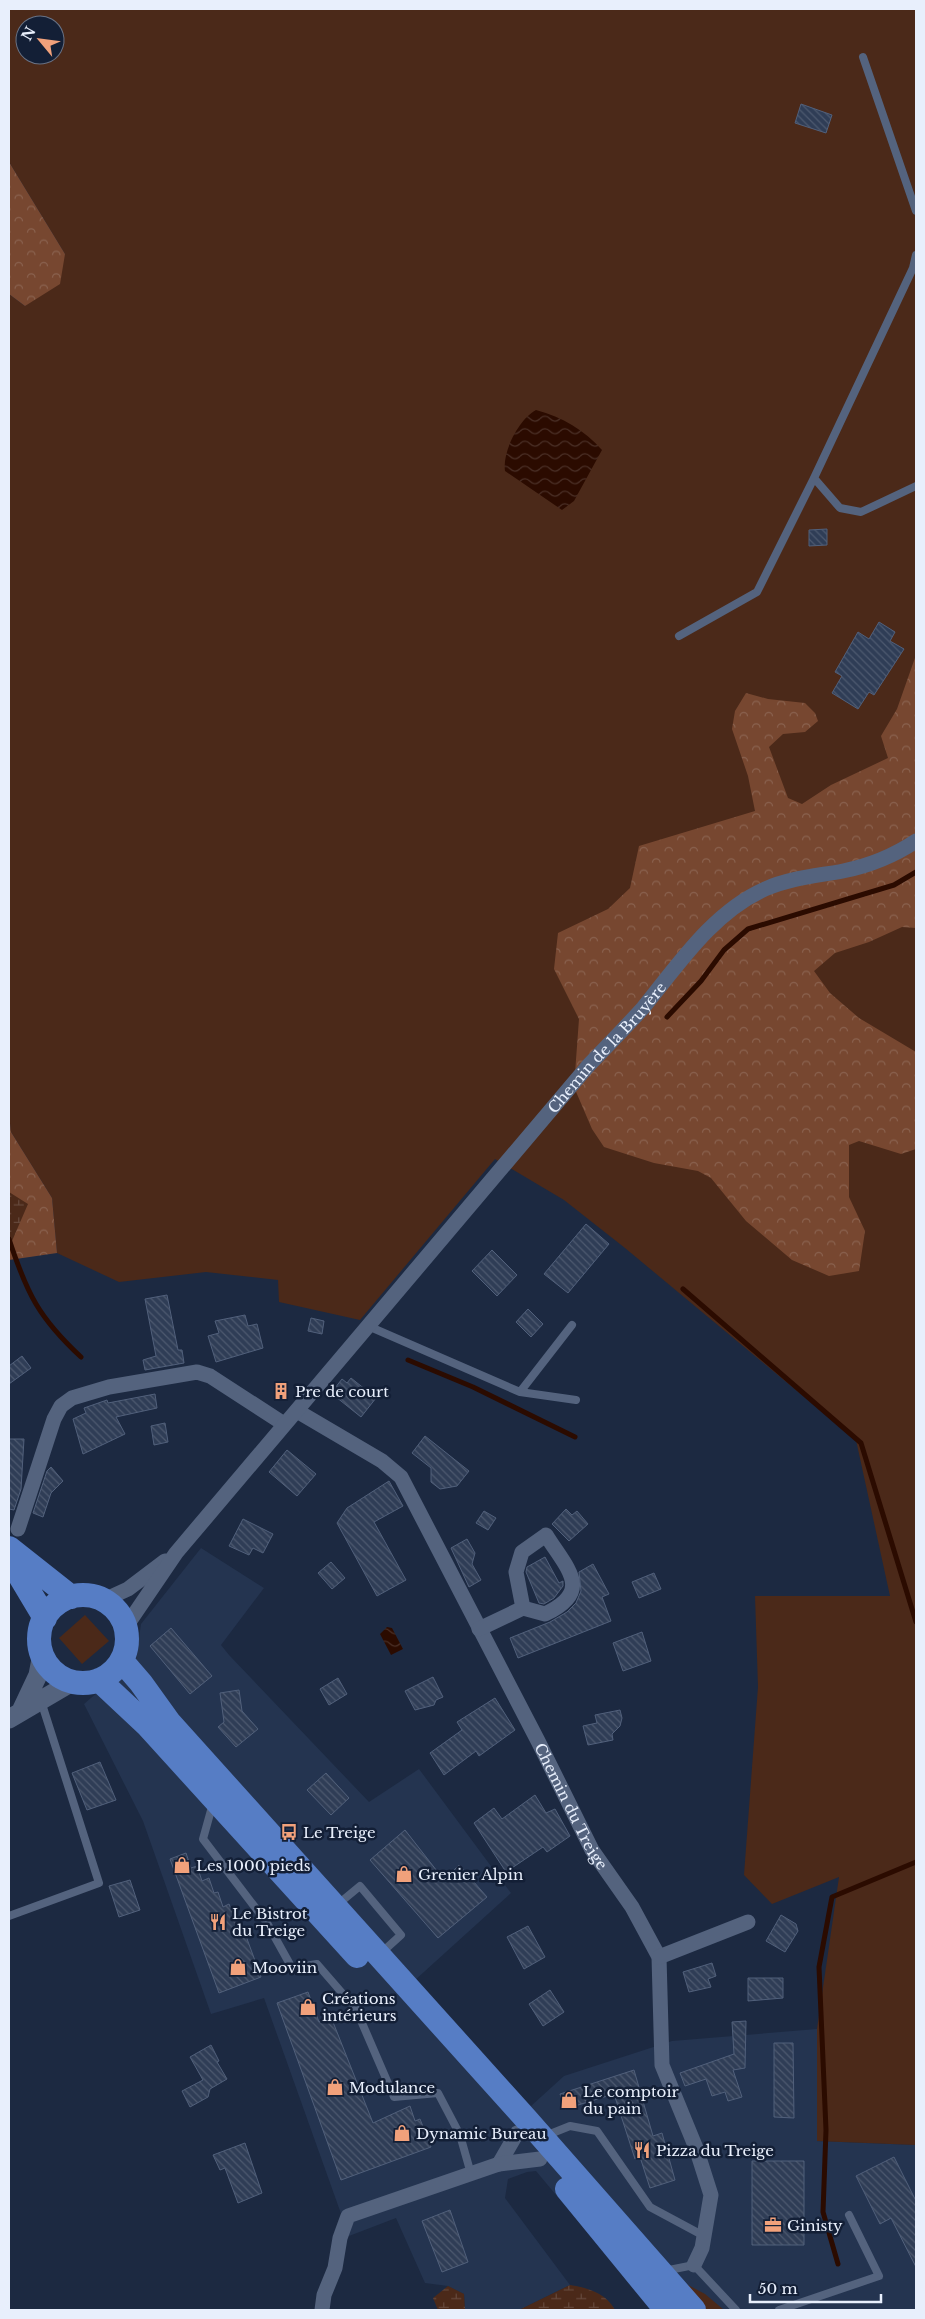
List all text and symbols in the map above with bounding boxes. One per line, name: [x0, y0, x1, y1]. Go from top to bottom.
north arrow: [15, 15, 65, 65]
text: N: [18, 24, 40, 44]
street label: Chemin de la Bruyère: [543, 978, 670, 1117]
building icon: Pre de court: [271, 1381, 291, 1401]
place label: Pre de court: [295, 1382, 389, 1401]
street label: Chemin du Treige: [531, 1740, 612, 1873]
bus stop icon: Le Treige: [279, 1822, 299, 1842]
place label: Le Treige: [303, 1823, 376, 1842]
shop icon: Les 1000 pieds: [172, 1855, 192, 1875]
place label: Les 1000 pieds: [196, 1856, 311, 1875]
shop icon: Grenier Alpin: [394, 1864, 414, 1884]
place label: Grenier Alpin: [418, 1865, 523, 1884]
place label: Le Bistrot du Treige: [232, 1904, 308, 1940]
restaurant icon: Le Bistrot du Treige: [208, 1912, 228, 1932]
shop icon: Mooviin: [228, 1957, 248, 1977]
place label: Mooviin: [252, 1958, 317, 1977]
place label: Créations intérieurs: [322, 1989, 397, 2025]
shop icon: Créations intérieurs: [298, 1997, 318, 2017]
shop icon: Modulance: [325, 2077, 345, 2097]
place label: Modulance: [349, 2078, 435, 2097]
place label: Le comptoir du pain: [583, 2082, 680, 2118]
shop icon: Le comptoir du pain: [559, 2090, 579, 2110]
shop icon: Dynamic Bureau: [392, 2123, 412, 2143]
place label: Dynamic Bureau: [416, 2124, 546, 2143]
restaurant icon: Pizza du Treige: [632, 2140, 652, 2160]
place label: Pizza du Treige: [656, 2141, 774, 2160]
office icon: Ginisty: [763, 2215, 783, 2235]
place label: Ginisty: [787, 2216, 843, 2235]
scale bar: [750, 2272, 881, 2304]
text: 50 m: [758, 2279, 798, 2298]

